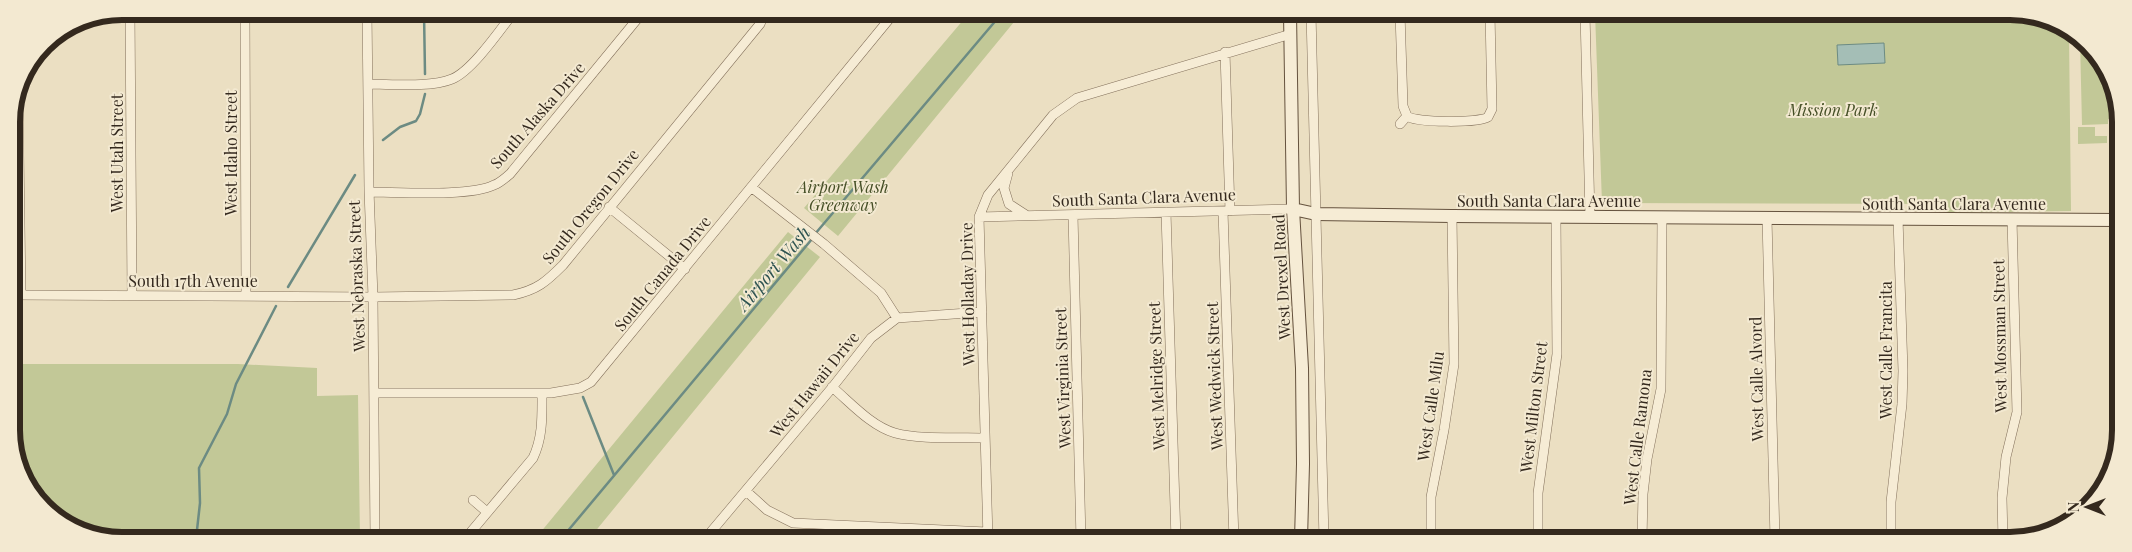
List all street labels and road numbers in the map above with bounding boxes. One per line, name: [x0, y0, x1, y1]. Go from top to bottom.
street label: South Alaska Drive: [485, 57, 589, 173]
street label: West Idaho Street: [220, 90, 241, 217]
street label: West Utah Street: [106, 93, 127, 213]
street label: South Oregon Drive: [537, 144, 643, 268]
street label: South Santa Clara Avenue: [1052, 183, 1236, 211]
street label: South Santa Clara Avenue: [1457, 190, 1641, 211]
street label: South Santa Clara Avenue: [1862, 193, 2046, 214]
street label: West Nebraska Street: [343, 199, 369, 353]
street label: South Canada Drive: [609, 211, 715, 335]
street label: West Drexel Road: [1267, 214, 1295, 341]
street label: West Holladay Drive: [955, 222, 979, 367]
street label: West Mossman Street: [1987, 259, 2011, 414]
street label: South 17th Avenue: [128, 270, 258, 291]
street label: West Calle Francita: [1875, 281, 1896, 420]
street label: West Melridge Street: [1143, 301, 1169, 452]
street label: West Wedwick Street: [1201, 301, 1227, 452]
street label: West Virginia Street: [1049, 307, 1075, 450]
street label: West Calle Alvord: [1744, 316, 1768, 443]
street label: West Hawaii Drive: [764, 327, 863, 442]
street label: West Milton Street: [1514, 340, 1552, 475]
street label: West Calle Milu: [1412, 350, 1448, 463]
street label: West Calle Ramona: [1618, 368, 1656, 507]

